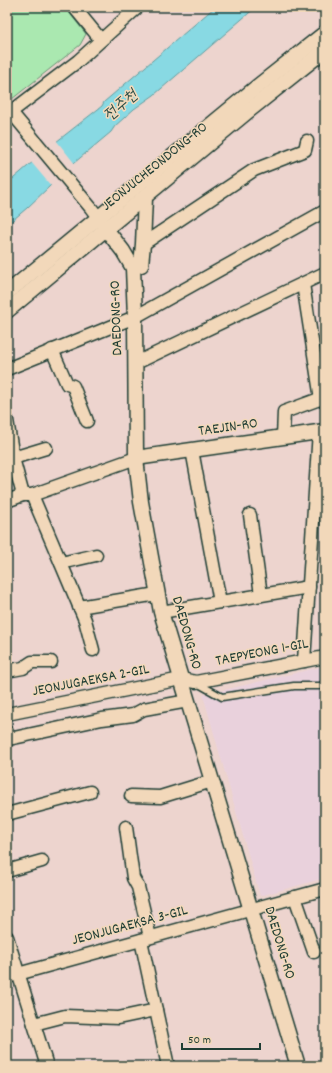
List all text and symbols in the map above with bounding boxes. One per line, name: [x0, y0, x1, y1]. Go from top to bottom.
water label: 전주천: [99, 83, 145, 127]
street label: JEONJUCHEONDONG-RO: [97, 117, 213, 217]
street label: DAEDONG-RO: [105, 280, 129, 356]
street label: TAEJIN-RO: [197, 413, 259, 443]
street label: DAEDONG-RO: [165, 594, 207, 672]
street label: TAEPYEONG 1-GIL: [214, 633, 310, 673]
street label: JEONJUGAEKSA 2-GIL: [31, 659, 151, 703]
street label: JEONJUGAEKSA 3-GIL: [70, 900, 190, 952]
street label: DAEDONG-RO: [257, 904, 301, 982]
scale bar: [182, 1025, 260, 1051]
text: 50 m: [188, 1032, 211, 1049]

